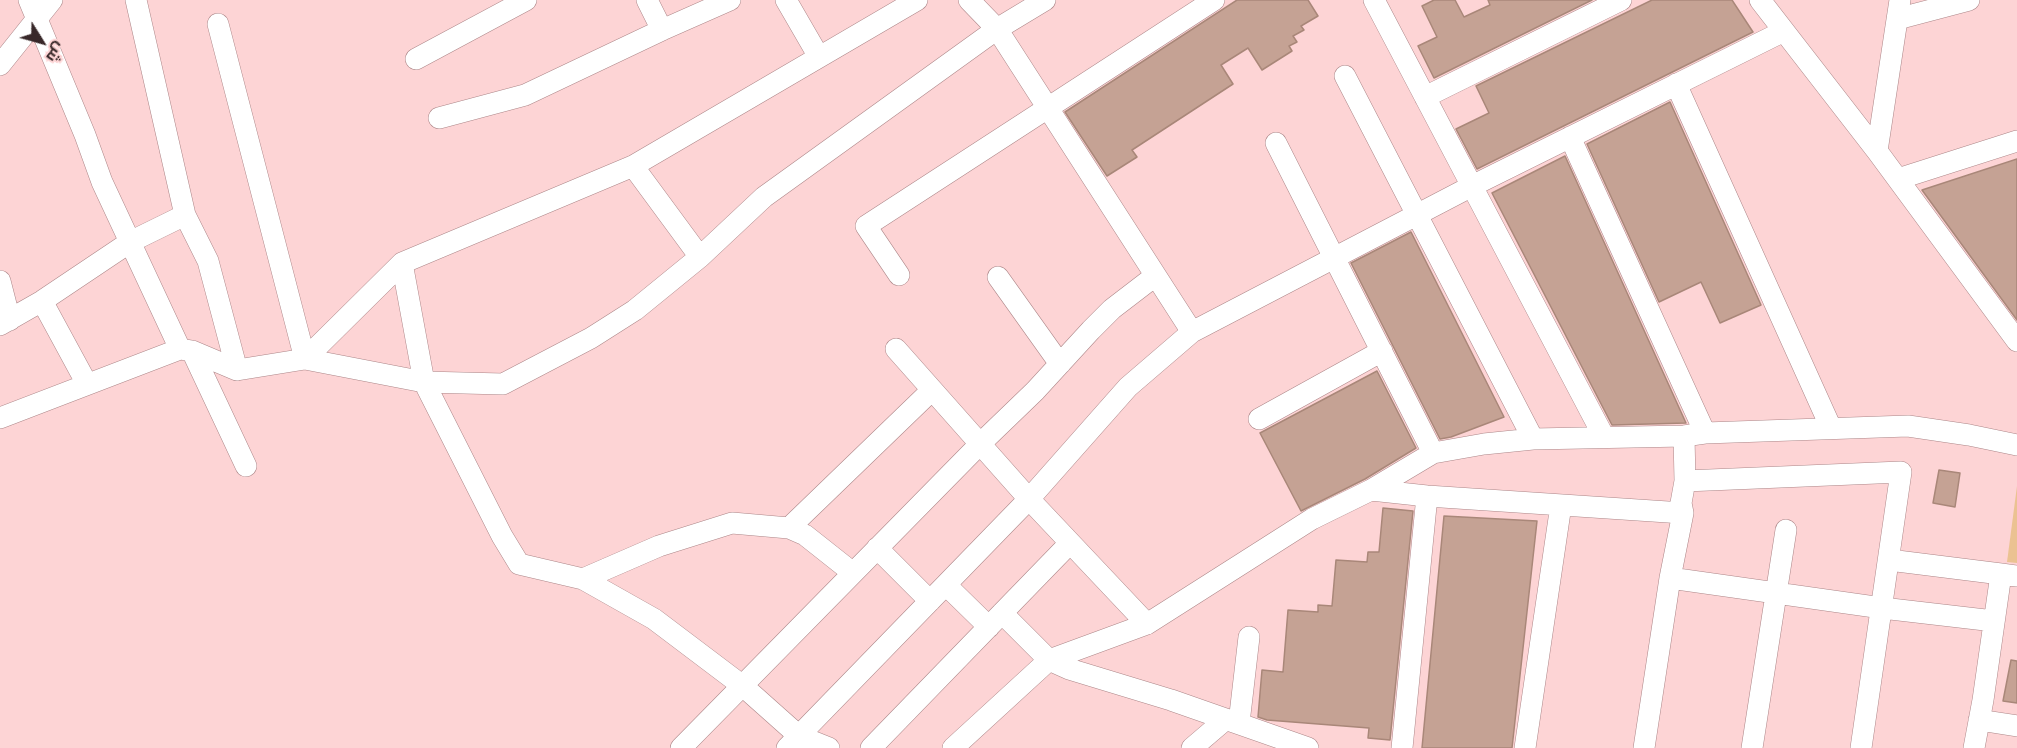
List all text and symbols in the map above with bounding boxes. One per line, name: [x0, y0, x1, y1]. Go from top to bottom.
north arrow: [12, 12, 72, 72]
text: ش: [43, 39, 71, 67]

